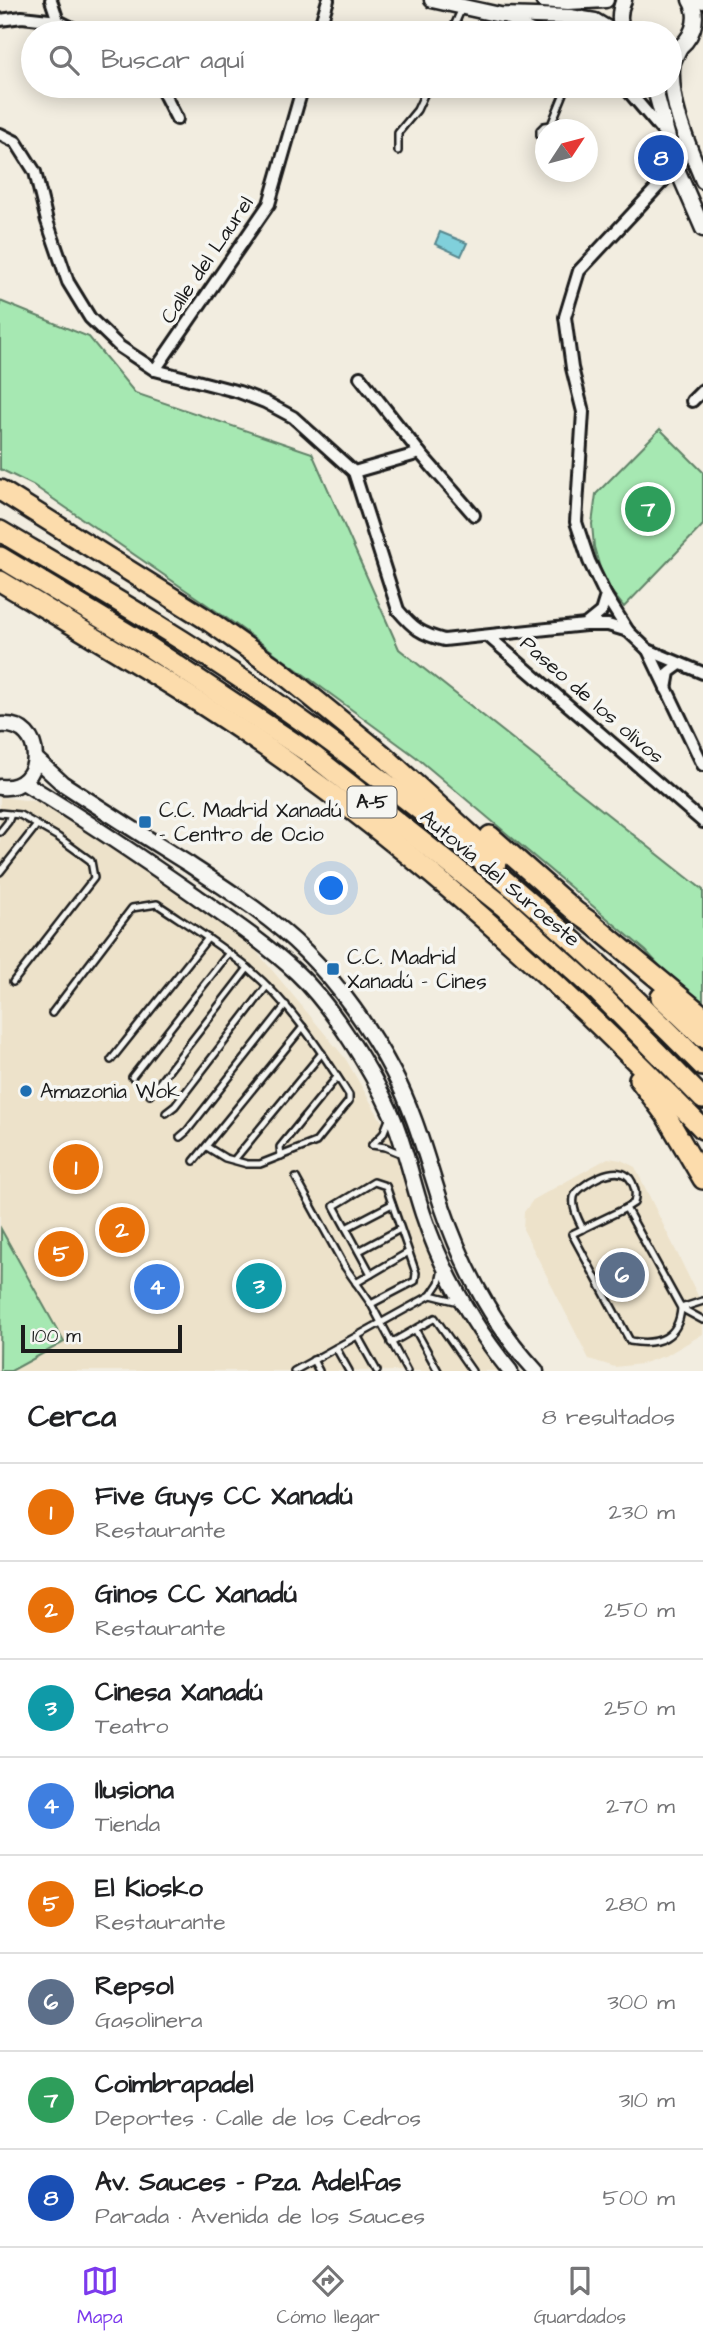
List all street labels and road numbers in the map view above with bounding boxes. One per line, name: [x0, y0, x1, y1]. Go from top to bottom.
street label: Calle del Laurel: [154, 191, 260, 329]
street label: Paseo de los olivos: [514, 629, 670, 771]
road number: A-5: [348, 786, 396, 818]
street label: Autovía del Suroeste: [414, 802, 586, 954]

